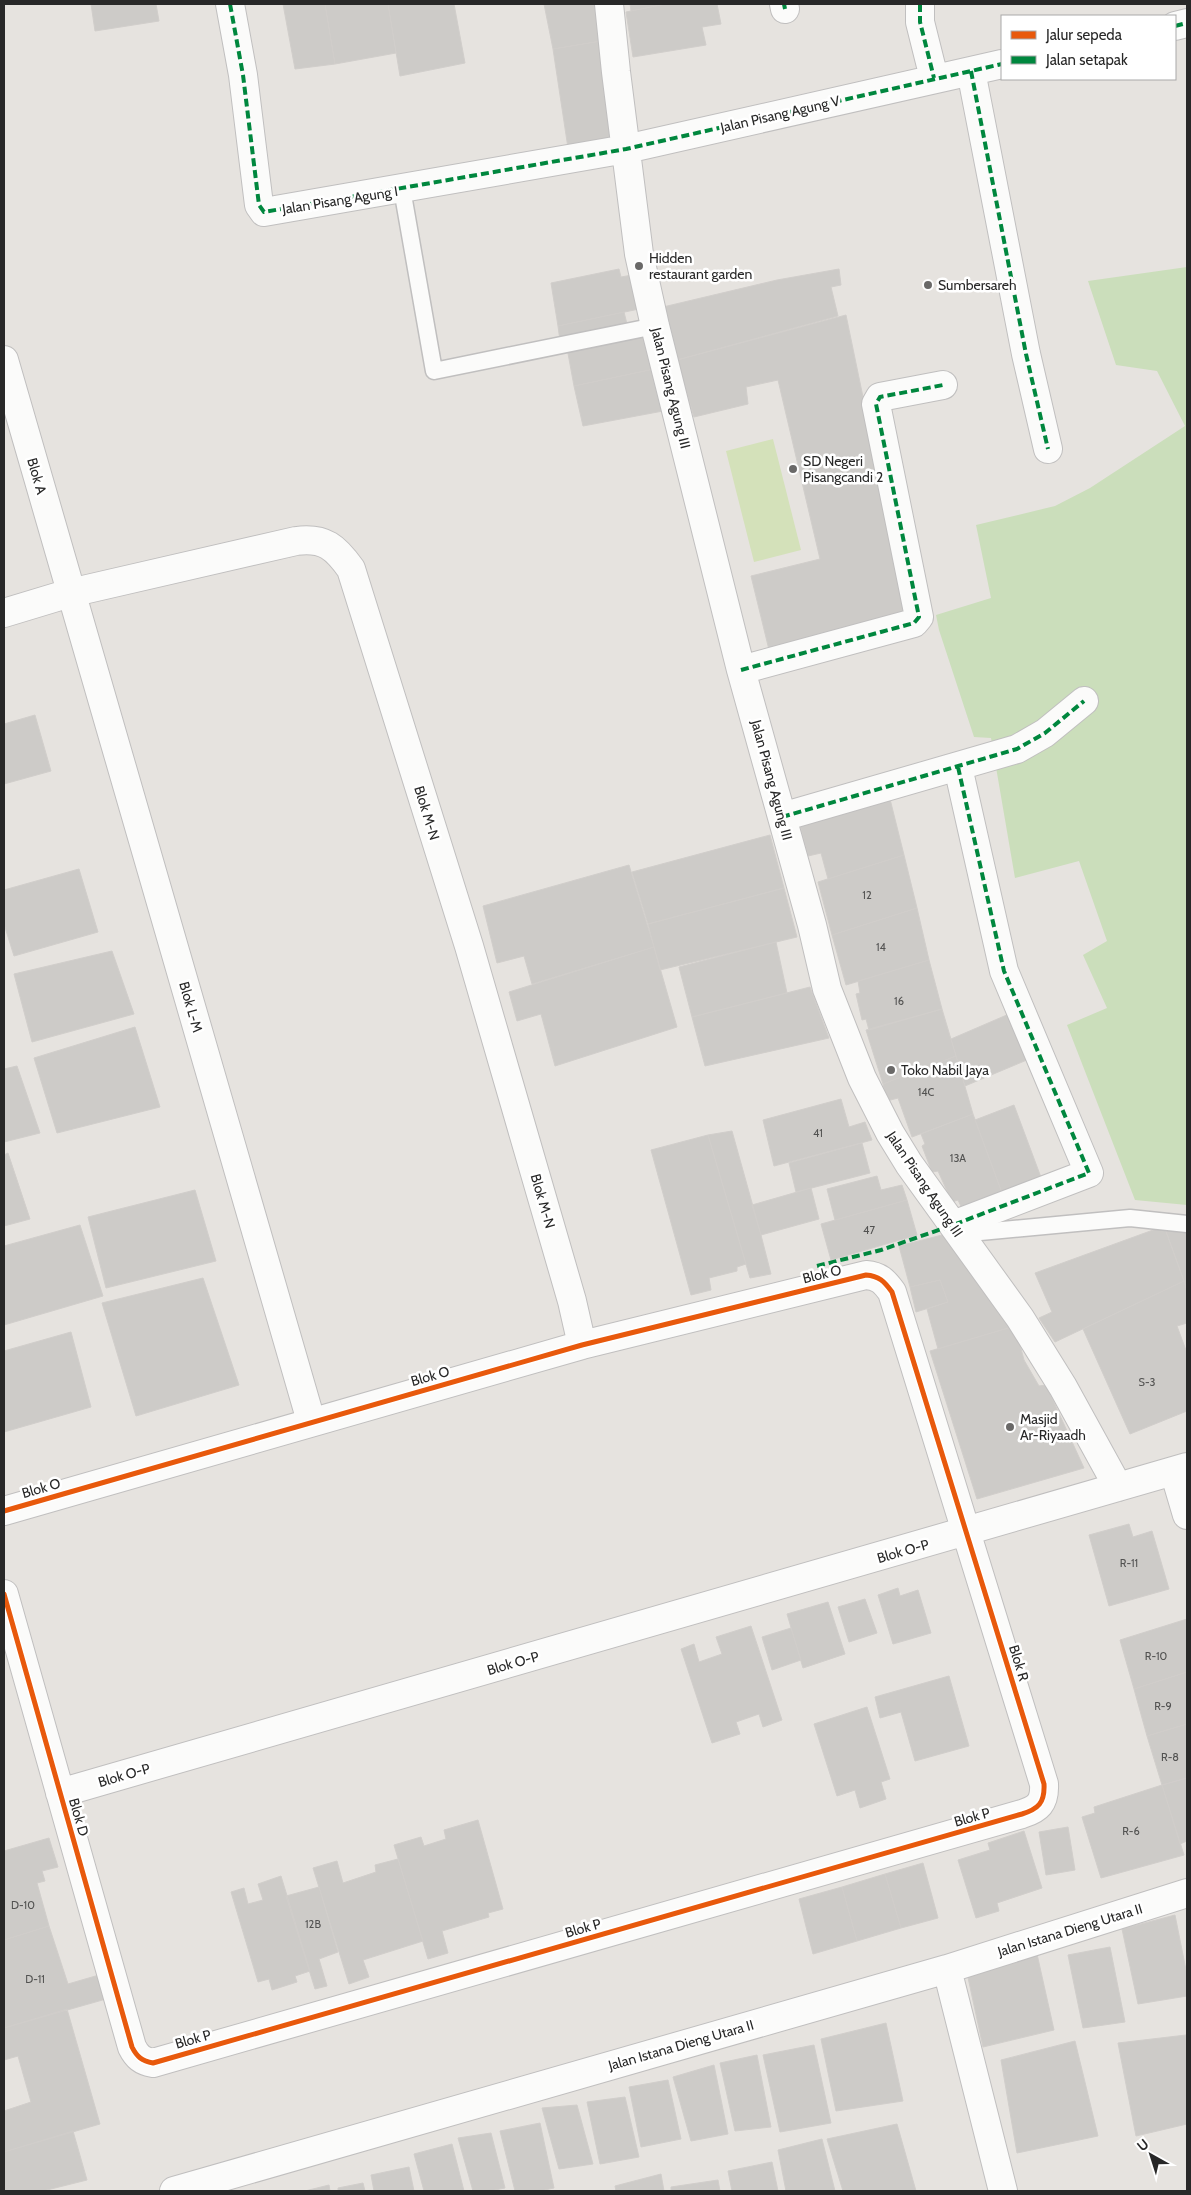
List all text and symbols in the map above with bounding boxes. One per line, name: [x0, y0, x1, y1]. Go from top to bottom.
legend: [1001, 15, 1176, 80]
text: Jalur sepeda: [1045, 26, 1123, 44]
text: Jalan setapak: [1045, 51, 1128, 69]
street label: Jalan Pisang Agung V: [718, 91, 842, 137]
street label: Jalan Pisang Agung I: [280, 182, 399, 218]
place label: Hidden restaurant garden: [649, 249, 752, 283]
marker: Hidden restaurant garden: [633, 260, 645, 272]
place label: Sumbersareh: [938, 276, 1017, 294]
marker: Sumbersareh: [922, 279, 934, 291]
street label: Jalan Pisang Agung III: [647, 325, 695, 450]
place label: SD Negeri Pisangcandi 2: [803, 452, 883, 486]
street label: Blok A: [23, 456, 51, 497]
marker: SD Negeri Pisangcandi 2: [787, 463, 799, 475]
street label: Jalan Pisang Agung III: [747, 717, 797, 842]
street label: Blok M-N: [410, 784, 444, 842]
house number: 12: [862, 888, 872, 902]
house number: 14: [876, 940, 887, 954]
street label: Blok L-M: [175, 979, 207, 1035]
house number: 16: [894, 994, 904, 1008]
place label: Toko Nabil Jaya: [901, 1061, 989, 1079]
marker: Toko Nabil Jaya: [885, 1064, 897, 1076]
house number: 14C: [918, 1085, 935, 1099]
house number: 41: [813, 1126, 823, 1140]
street label: Jalan Pisang Agung III: [882, 1127, 967, 1240]
house number: 13A: [950, 1151, 966, 1165]
street label: Blok M-N: [527, 1172, 559, 1230]
house number: 47: [863, 1223, 875, 1237]
street label: Blok O: [801, 1260, 844, 1288]
street label: Blok O: [409, 1362, 452, 1390]
house number: S-3: [1139, 1375, 1155, 1389]
place label: Masjid Ar-Riyaadh: [1020, 1410, 1086, 1444]
marker: Masjid Ar-Riyaadh: [1004, 1421, 1016, 1433]
street label: Blok O: [20, 1474, 63, 1502]
street label: Blok O-P: [875, 1535, 931, 1567]
house number: R-11: [1120, 1556, 1138, 1570]
street label: Blok R: [1005, 1643, 1033, 1684]
street label: Blok O-P: [485, 1647, 541, 1679]
house number: R-10: [1145, 1649, 1168, 1663]
house number: R-9: [1154, 1699, 1172, 1713]
house number: R-8: [1161, 1750, 1179, 1764]
street label: Blok O-P: [96, 1759, 152, 1791]
street label: Blok D: [65, 1796, 93, 1838]
street label: Blok P: [952, 1803, 992, 1831]
house number: R-6: [1122, 1824, 1140, 1838]
house number: D-10: [11, 1898, 35, 1912]
street label: Jalan Istana Dieng Utara II: [994, 1899, 1145, 1961]
street label: Blok P: [563, 1914, 603, 1942]
house number: 12B: [305, 1917, 321, 1931]
house number: D-11: [25, 1972, 45, 1986]
street label: Jalan Istana Dieng Utara II: [605, 2016, 756, 2075]
street label: Blok P: [173, 2025, 213, 2053]
north arrow: [1126, 2130, 1176, 2180]
text: U: [1133, 2135, 1152, 2155]

